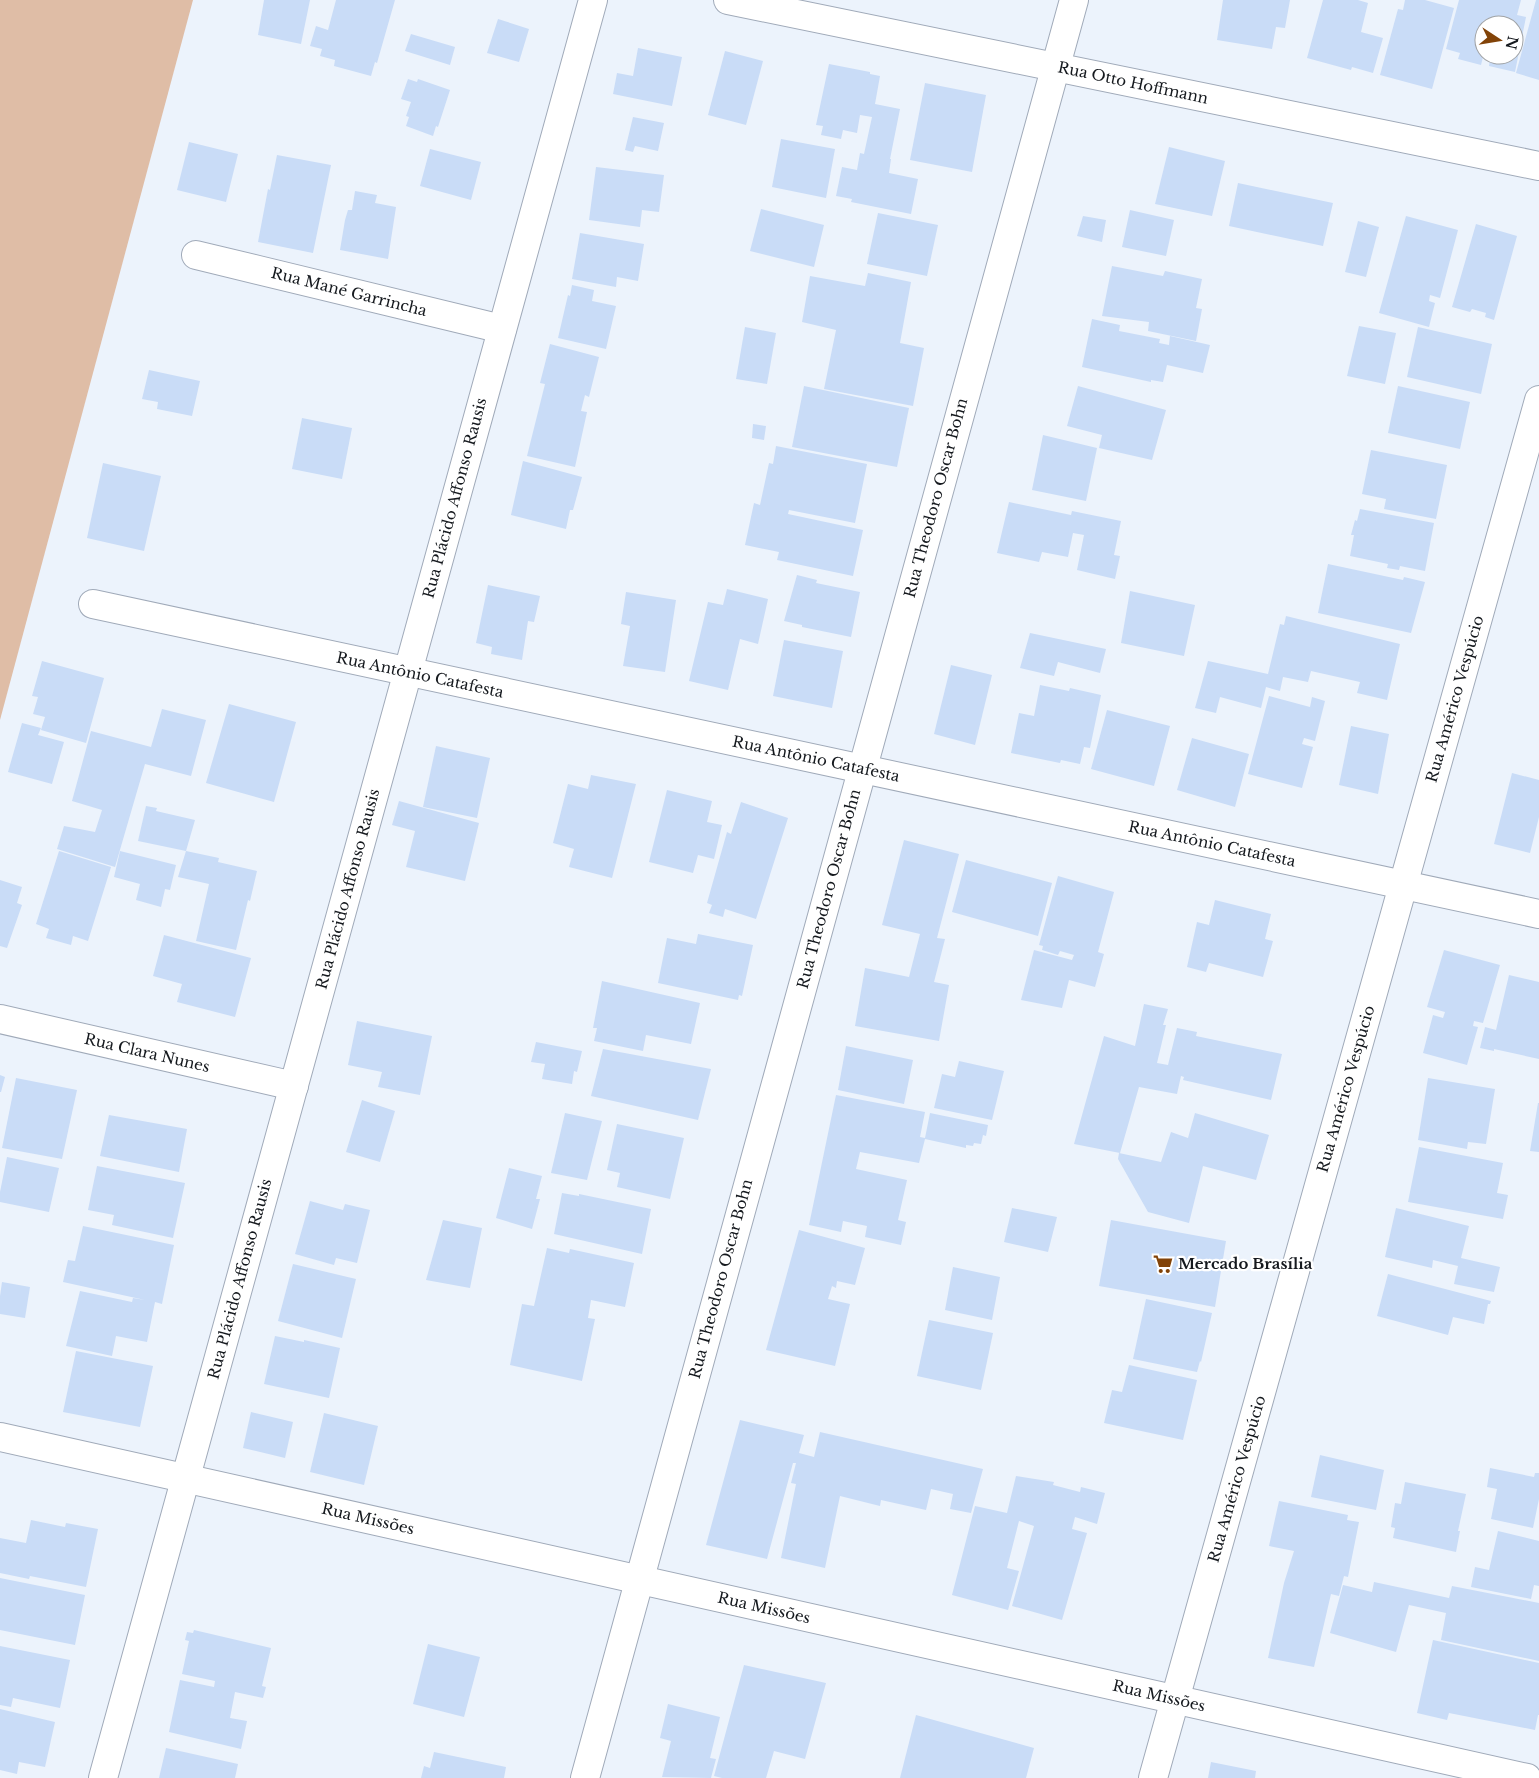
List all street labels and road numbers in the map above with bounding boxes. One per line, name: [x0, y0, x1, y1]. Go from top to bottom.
street label: Rua Otto Hoffmann: [1056, 57, 1210, 108]
street label: Rua Mané Garrincha: [269, 263, 430, 320]
street label: Rua Plácido Affonso Rausis: [419, 395, 491, 600]
street label: Rua Theodoro Oscar Bohn: [900, 396, 971, 600]
street label: Rua Américo Vespúcio: [1422, 613, 1488, 785]
street label: Rua Antônio Catafesta: [335, 648, 506, 702]
street label: Rua Antônio Catafesta: [731, 732, 902, 786]
street label: Rua Plácido Affonso Rausis: [312, 786, 384, 991]
street label: Rua Theodoro Oscar Bohn: [793, 787, 864, 991]
street label: Rua Antônio Catafesta: [1127, 817, 1298, 871]
street label: Rua Américo Vespúcio: [1313, 1003, 1379, 1175]
street label: Rua Clara Nunes: [83, 1029, 212, 1076]
street label: Rua Plácido Affonso Rausis: [204, 1176, 276, 1381]
street label: Rua Theodoro Oscar Bohn: [685, 1177, 756, 1381]
street label: Rua Américo Vespúcio: [1204, 1393, 1270, 1565]
street label: Rua Missões: [320, 1499, 417, 1538]
street label: Rua Missões: [716, 1588, 813, 1627]
street label: Rua Missões: [1111, 1676, 1208, 1715]

